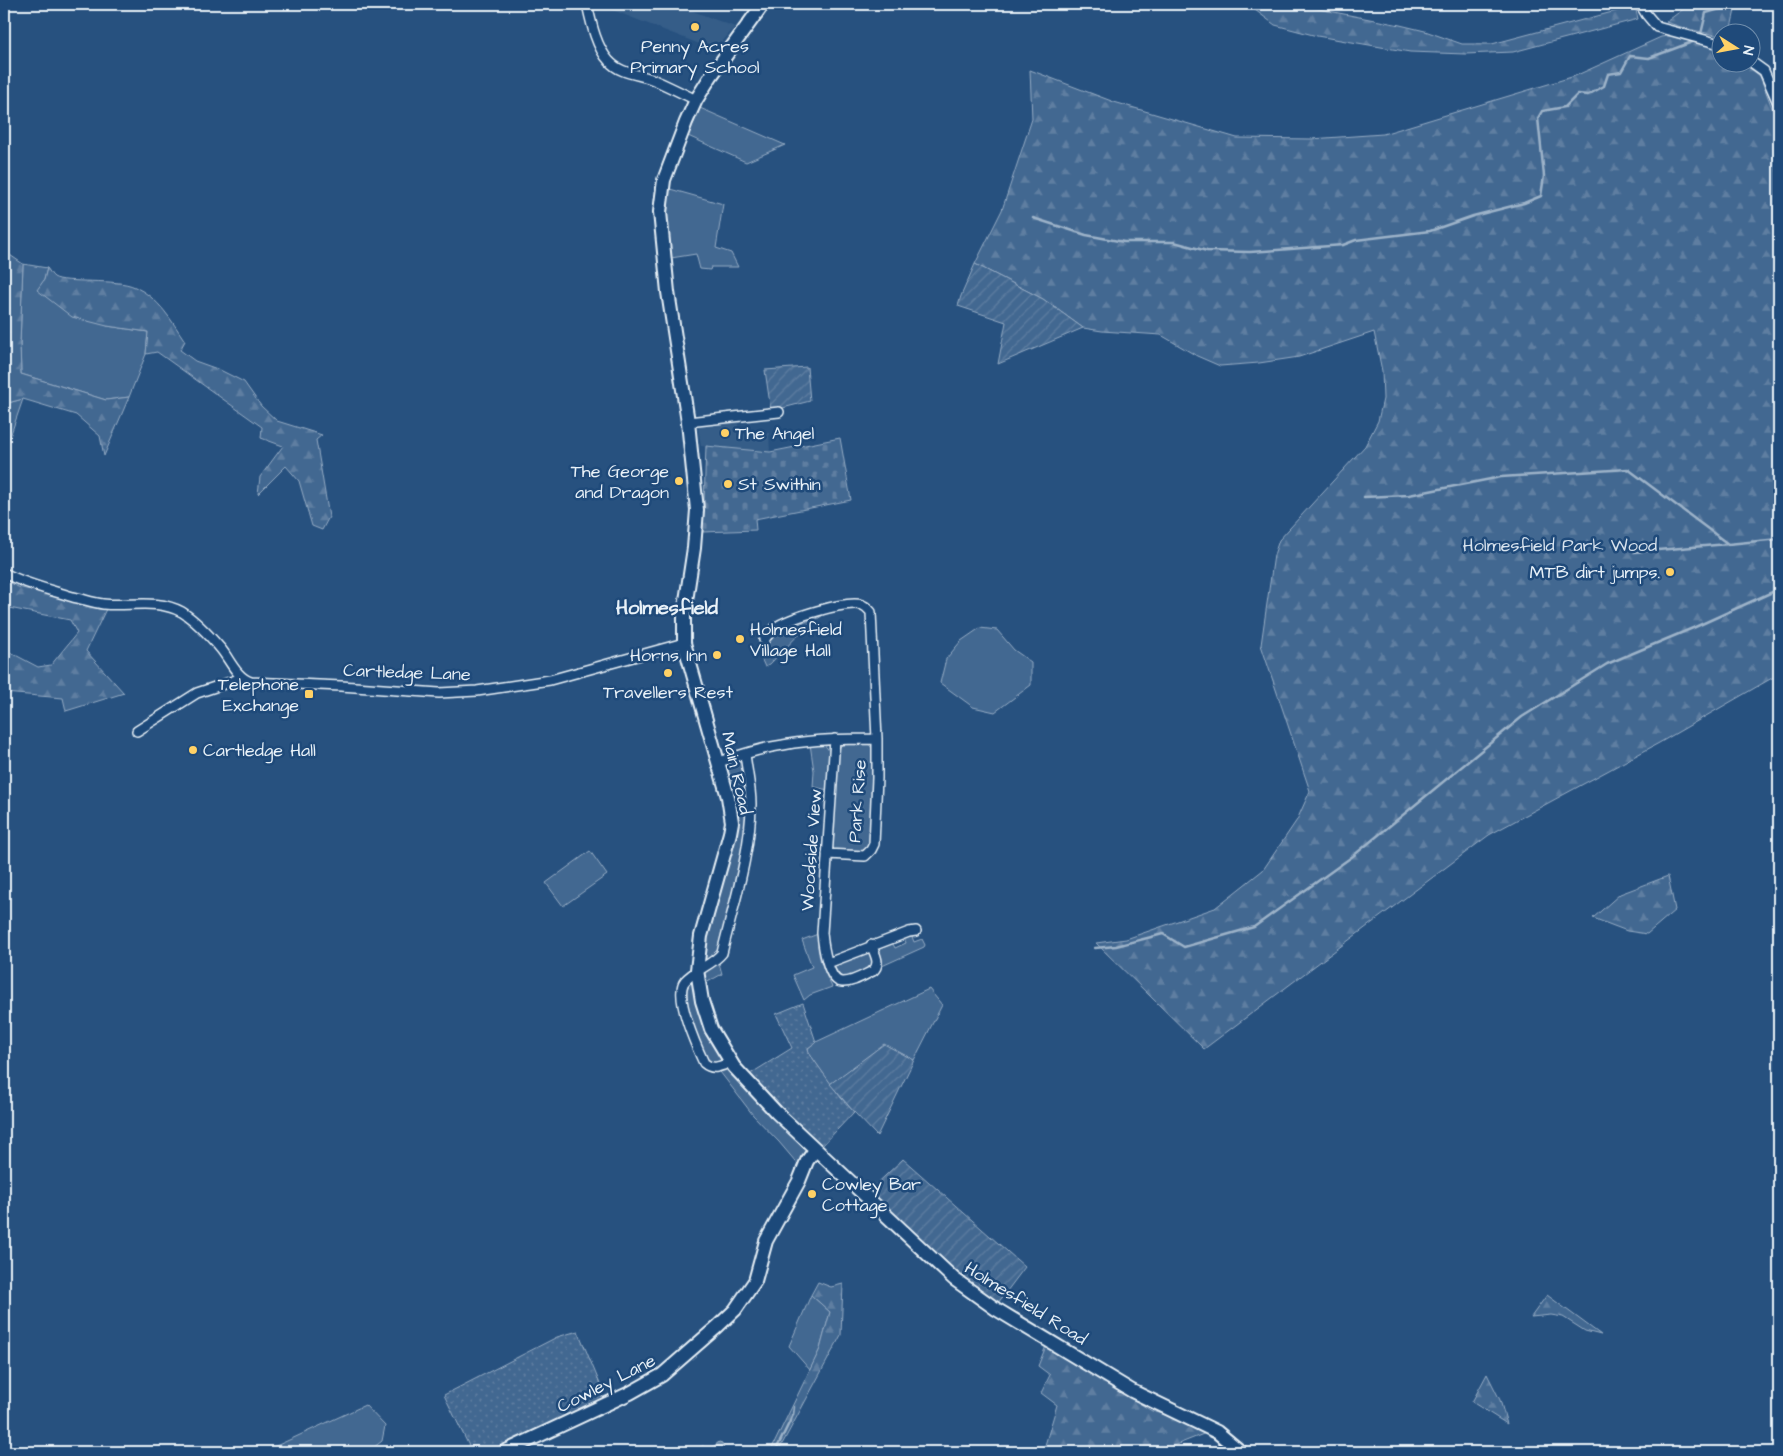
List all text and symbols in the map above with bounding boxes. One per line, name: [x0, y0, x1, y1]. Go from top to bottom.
marker: Penny Acres Primary School: [689, 21, 701, 33]
north arrow: [1710, 22, 1760, 72]
place label: Penny Acres Primary School: [630, 34, 760, 81]
text: N: [1737, 44, 1758, 57]
place label: The Angel: [735, 421, 815, 447]
marker: The Angel: [719, 427, 731, 439]
place label: The George and Dragon: [571, 459, 669, 506]
place label: St Swithin: [738, 472, 821, 497]
marker: The George and Dragon: [673, 475, 685, 487]
marker: St Swithin: [722, 478, 734, 490]
park label: Holmesfield Park Wood: [1463, 533, 1657, 558]
place label: MTB dirt jumps.: [1530, 560, 1660, 585]
marker: MTB dirt jumps.: [1664, 566, 1676, 578]
district label: Holmesfield: [616, 594, 719, 622]
place label: Holmesfield Village Hall: [750, 617, 842, 664]
marker: Holmesfield Village Hall: [734, 633, 746, 645]
place label: Horns Inn: [630, 643, 707, 668]
marker: Horns Inn: [711, 649, 723, 661]
street label: Cartledge Lane: [343, 658, 471, 688]
marker: Travellers Rest: [662, 667, 674, 679]
place label: Telephone Exchange: [218, 672, 299, 719]
place label: Travellers Rest: [603, 680, 734, 705]
marker: Telephone Exchange: [303, 688, 315, 700]
street label: Main Road: [715, 729, 758, 817]
place label: Cartledge Hall: [203, 738, 316, 764]
marker: Cartledge Hall: [187, 744, 199, 756]
street label: Park Rise: [842, 758, 873, 843]
street label: Woodside View: [795, 788, 828, 912]
place label: Cowley Bar Cottage: [822, 1172, 921, 1219]
marker: Cowley Bar Cottage: [806, 1188, 818, 1200]
street label: Holmesfield Road: [960, 1256, 1092, 1351]
street label: Cowley Lane: [553, 1348, 660, 1420]

